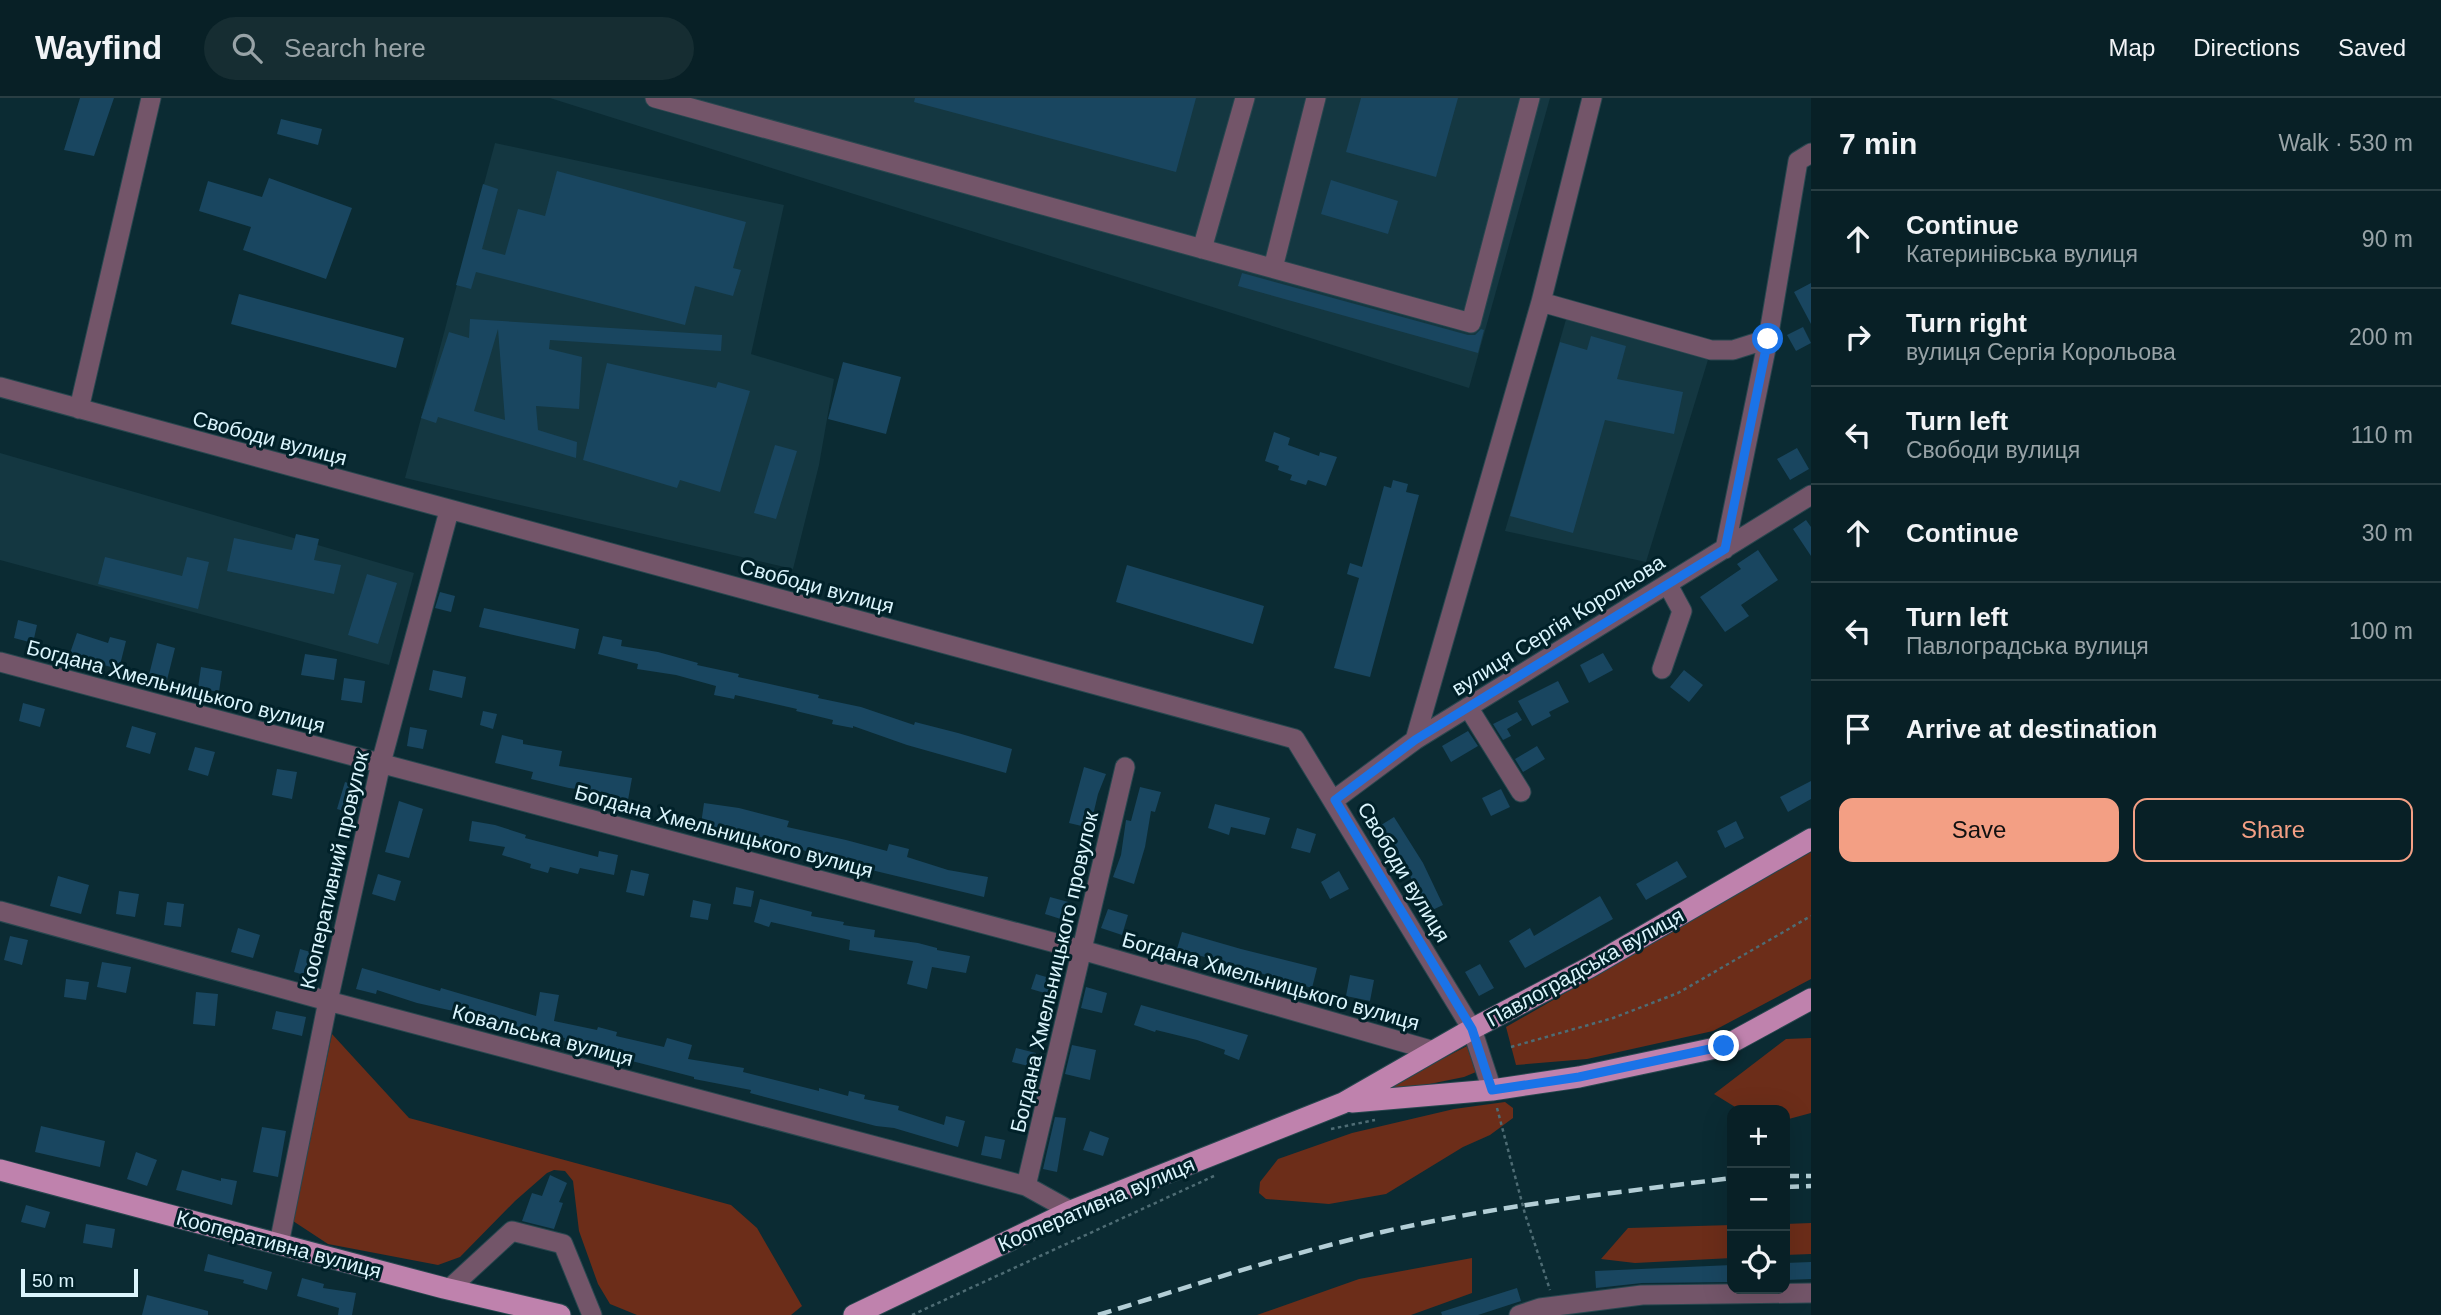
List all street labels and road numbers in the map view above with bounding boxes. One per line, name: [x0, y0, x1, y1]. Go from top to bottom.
street label: Свободи вулиця: [190, 406, 350, 470]
street label: вулиця Сергія Корольова: [1447, 550, 1669, 700]
street label: Свободи вулиця: [737, 554, 897, 618]
street label: Богдана Хмельницького вулиця: [24, 635, 328, 737]
street label: Кооперативний провулок: [295, 748, 373, 991]
street label: Богдана Хмельницького вулиця: [572, 780, 876, 882]
street label: Свободи вулиця: [1353, 798, 1455, 946]
street label: Богдана Хмельницького провулок: [1006, 808, 1102, 1135]
street label: Павлоградська вулиця: [1483, 903, 1687, 1031]
street label: Богдана Хмельницького вулиця: [1120, 927, 1422, 1035]
street label: Ковальська вулиця: [450, 1000, 636, 1070]
street label: Кооперативна вулиця: [994, 1152, 1198, 1256]
street label: Кооперативна вулиця: [174, 1206, 384, 1282]

